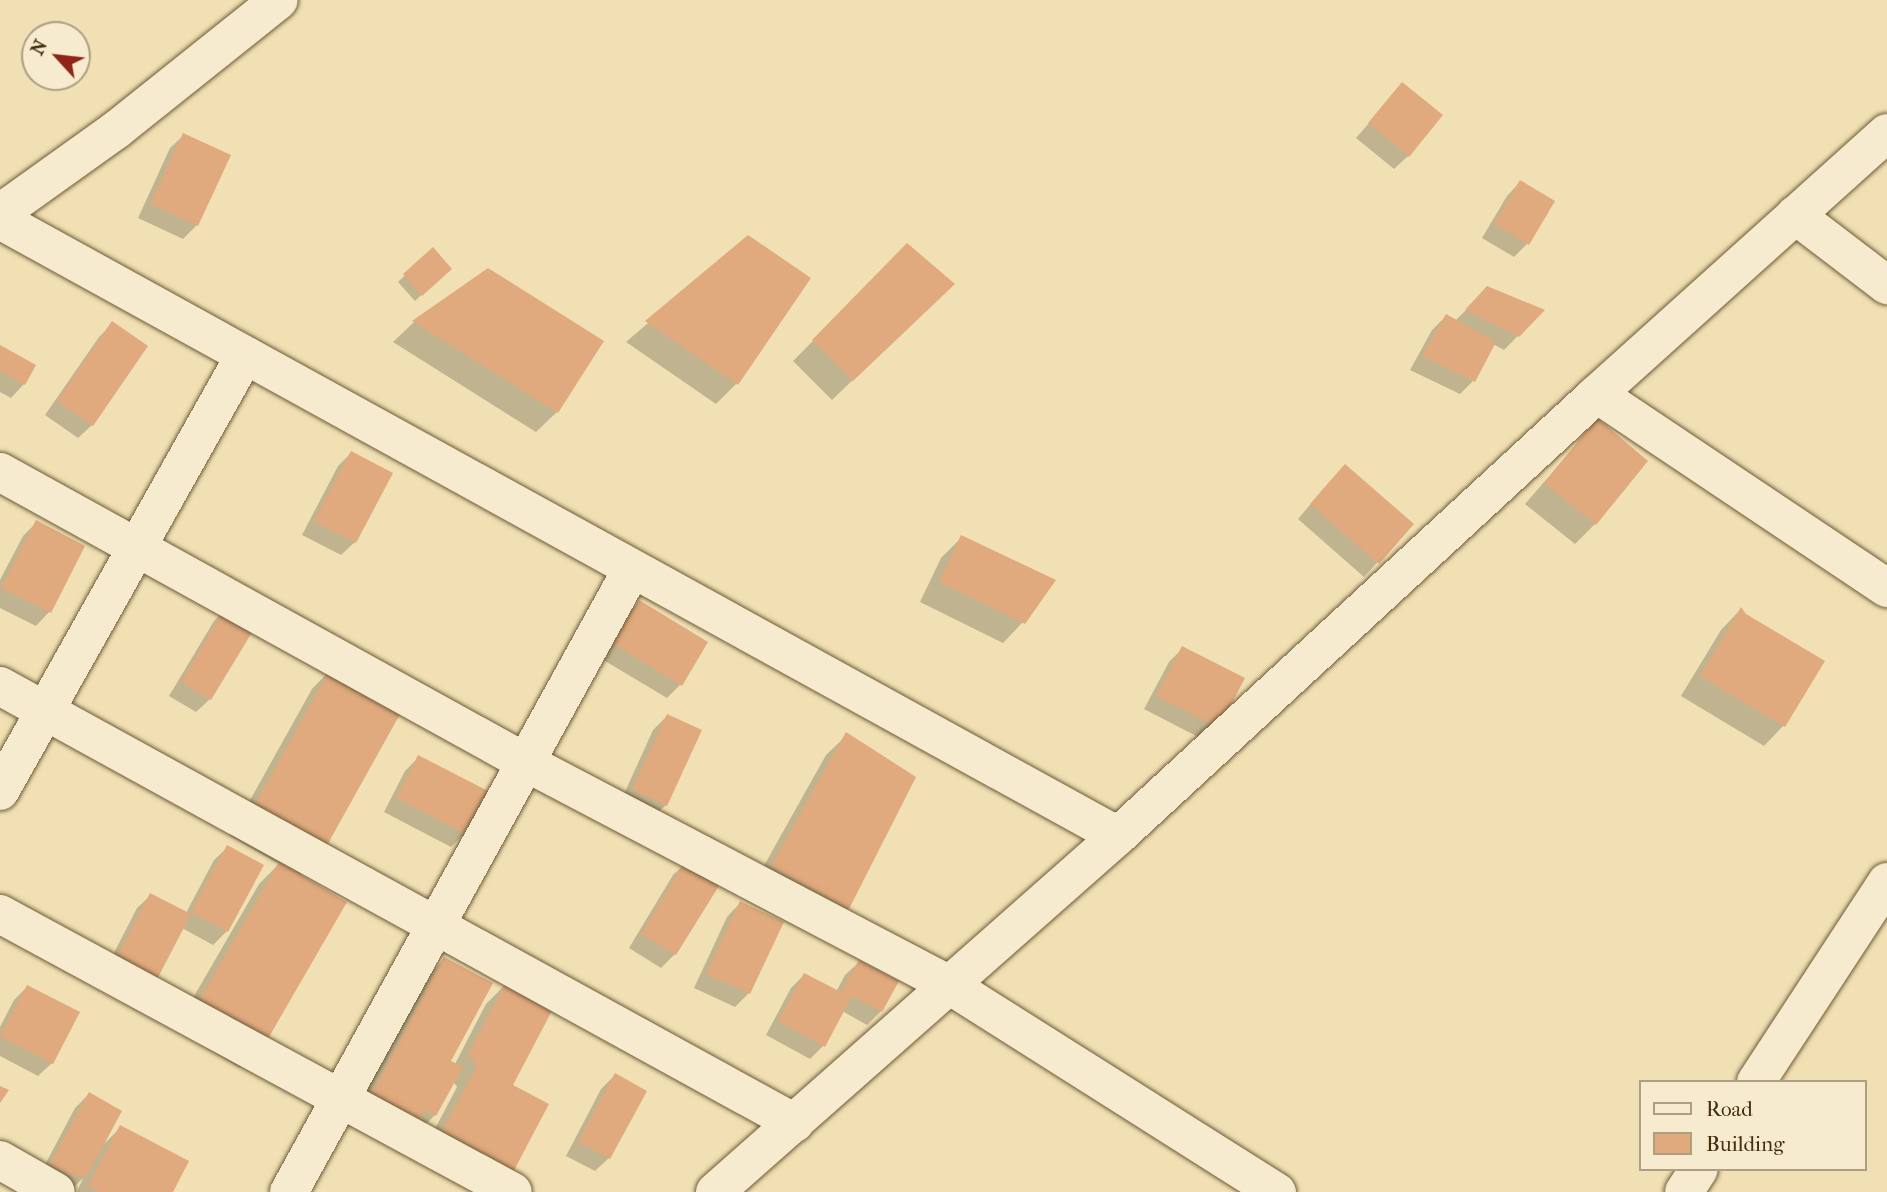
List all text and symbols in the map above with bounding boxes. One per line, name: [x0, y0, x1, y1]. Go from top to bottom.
north arrow: [21, 21, 91, 91]
text: N: [26, 36, 52, 59]
legend: [1638, 1080, 1866, 1171]
text: Road: [1706, 1097, 1753, 1121]
text: Building: [1706, 1132, 1784, 1156]

